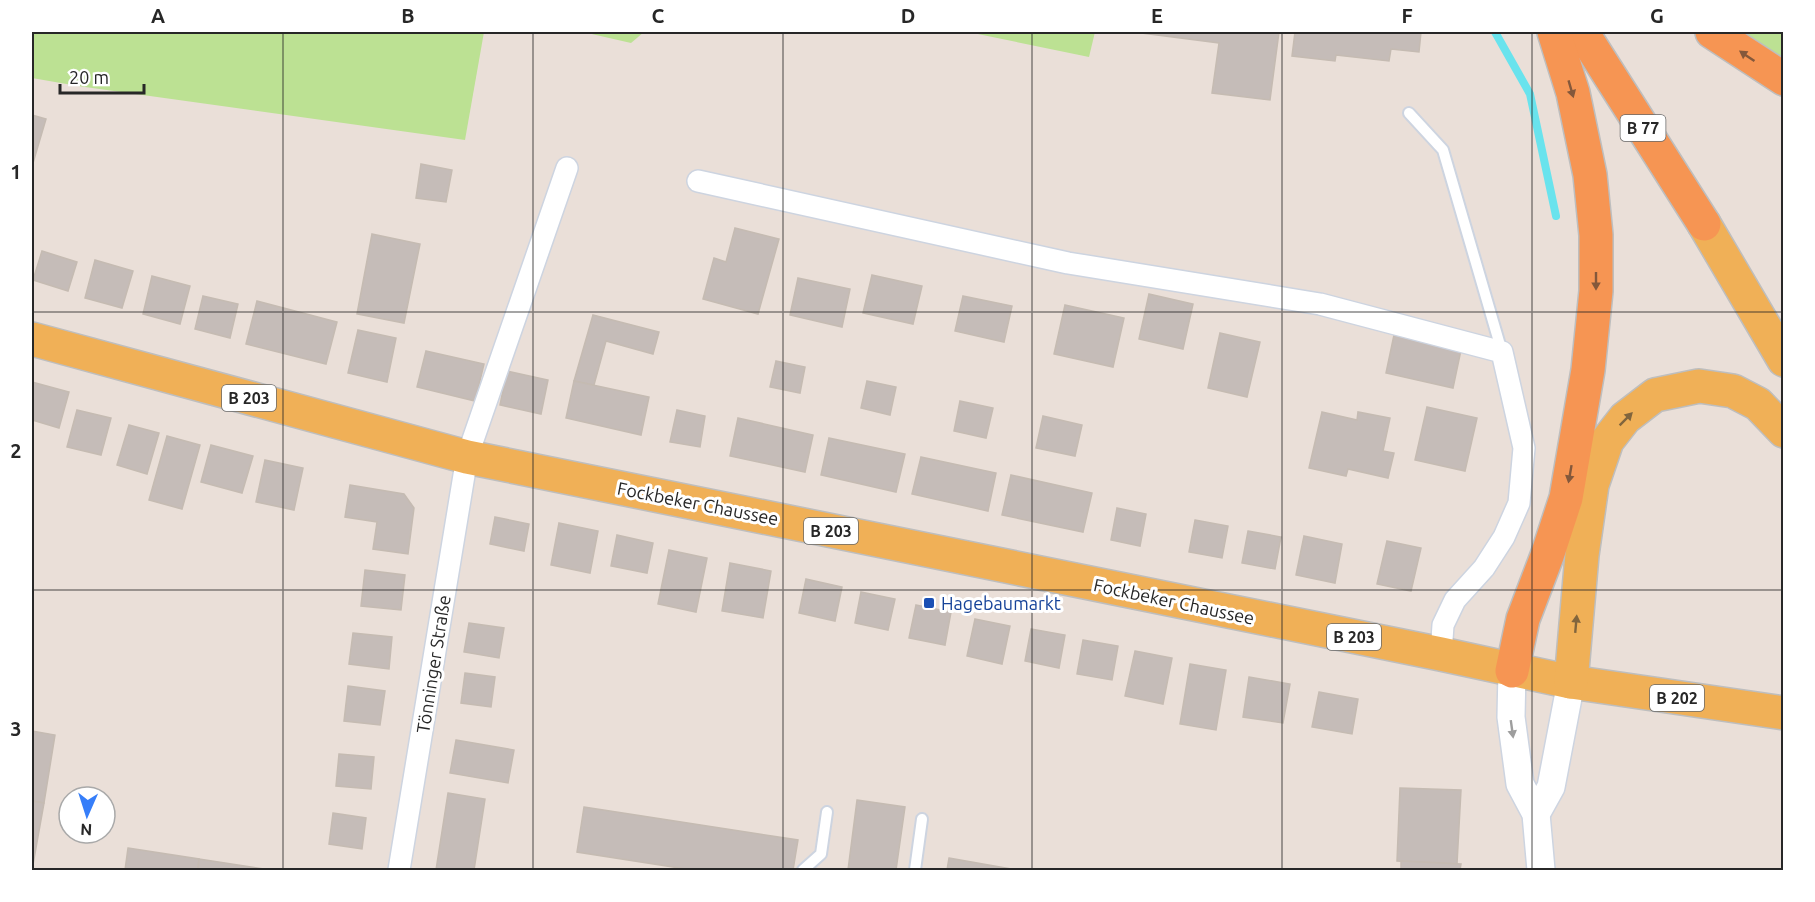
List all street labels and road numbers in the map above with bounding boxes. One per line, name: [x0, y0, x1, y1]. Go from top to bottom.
road number: B 77: [1620, 115, 1666, 141]
road number: B 203: [222, 385, 276, 411]
street label: Fockbeker Chaussee: [616, 478, 780, 528]
road number: B 203: [804, 518, 858, 544]
street label: Fockbeker Chaussee: [1092, 574, 1256, 628]
street label: Tönninger Straße: [412, 594, 454, 734]
road number: B 203: [1327, 624, 1381, 650]
road number: B 202: [1650, 685, 1704, 711]

